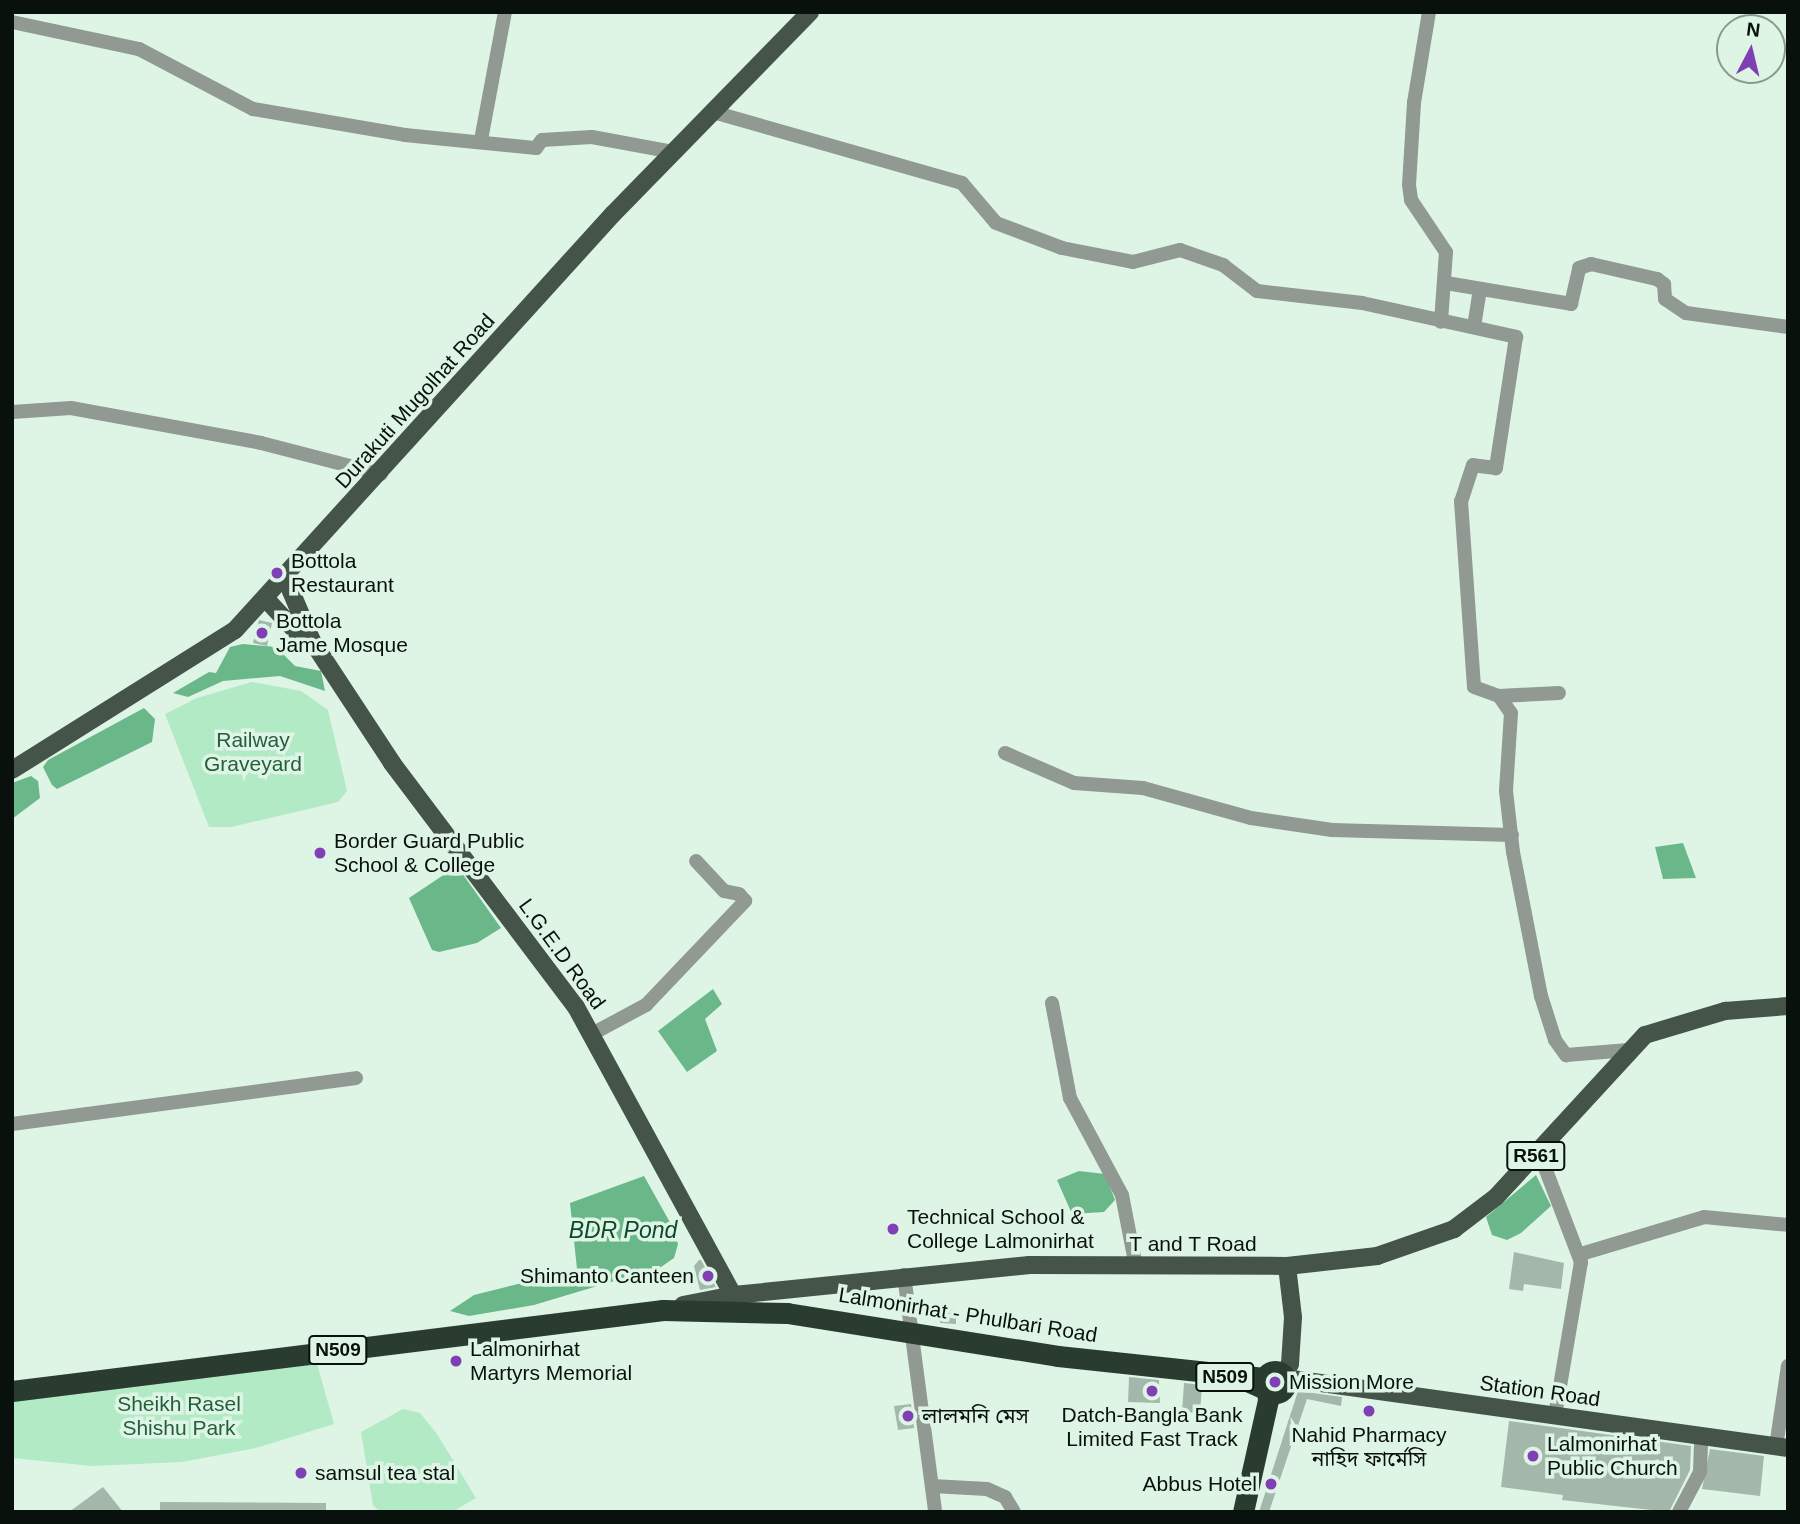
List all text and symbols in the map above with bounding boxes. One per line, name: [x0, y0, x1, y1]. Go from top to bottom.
north arrow: [1716, 14, 1786, 84]
text: N: [1745, 18, 1761, 41]
street label: Durakuti Mugolhat Road: [330, 308, 500, 494]
place label: Bottola Restaurant: [291, 548, 394, 598]
marker: Bottola Restaurant: [269, 565, 285, 581]
place label: Bottola Jame Mosque: [276, 608, 408, 658]
marker: Bottola Jame Mosque: [254, 625, 270, 641]
park label: Railway Graveyard: [204, 727, 302, 777]
place label: Border Guard Public School & College: [334, 828, 524, 878]
marker: Border Guard Public School & College: [312, 845, 328, 861]
street label: L.G.E.D Road: [513, 894, 611, 1014]
road number: R561: [1506, 1140, 1566, 1172]
place label: Technical School & College Lalmonirhat: [907, 1204, 1094, 1254]
water label: BDR Pond: [569, 1216, 677, 1244]
marker: Technical School & College Lalmonirhat: [885, 1221, 901, 1237]
street label: T and T Road: [1129, 1231, 1257, 1257]
place label: Shimanto Canteen: [520, 1263, 694, 1289]
marker: Shimanto Canteen: [700, 1268, 716, 1284]
street label: Lalmonirhat - Phulbari Road: [837, 1282, 1099, 1348]
road number: N509: [308, 1334, 368, 1366]
place label: Lalmonirhat Martyrs Memorial: [470, 1336, 632, 1386]
marker: Lalmonirhat Martyrs Memorial: [448, 1353, 464, 1369]
road number: N509: [1195, 1362, 1255, 1392]
place label: Mission More: [1289, 1369, 1414, 1395]
street label: Station Road: [1478, 1370, 1602, 1412]
marker: Mission More: [1267, 1374, 1283, 1390]
marker: Datch-Bangla Bank Limited Fast Track: [1144, 1383, 1160, 1399]
park label: Sheikh Rasel Shishu Park: [117, 1391, 241, 1441]
place label: Datch-Bangla Bank Limited Fast Track: [1062, 1402, 1242, 1452]
place label: লালমনি মেস: [922, 1403, 1029, 1429]
marker: Nahid Pharmacy নাহিদ ফার্মেসি: [1361, 1403, 1377, 1419]
marker: লালমনি মেস: [900, 1408, 916, 1424]
place label: Nahid Pharmacy নাহিদ ফার্মেসি: [1291, 1422, 1447, 1472]
place label: Lalmonirhat Public Church: [1547, 1431, 1678, 1481]
marker: Lalmonirhat Public Church: [1525, 1448, 1541, 1464]
place label: samsul tea stal: [315, 1460, 455, 1486]
marker: samsul tea stal: [293, 1465, 309, 1481]
place label: Abbus Hotel: [1143, 1471, 1257, 1497]
marker: Abbus Hotel: [1263, 1476, 1279, 1492]

